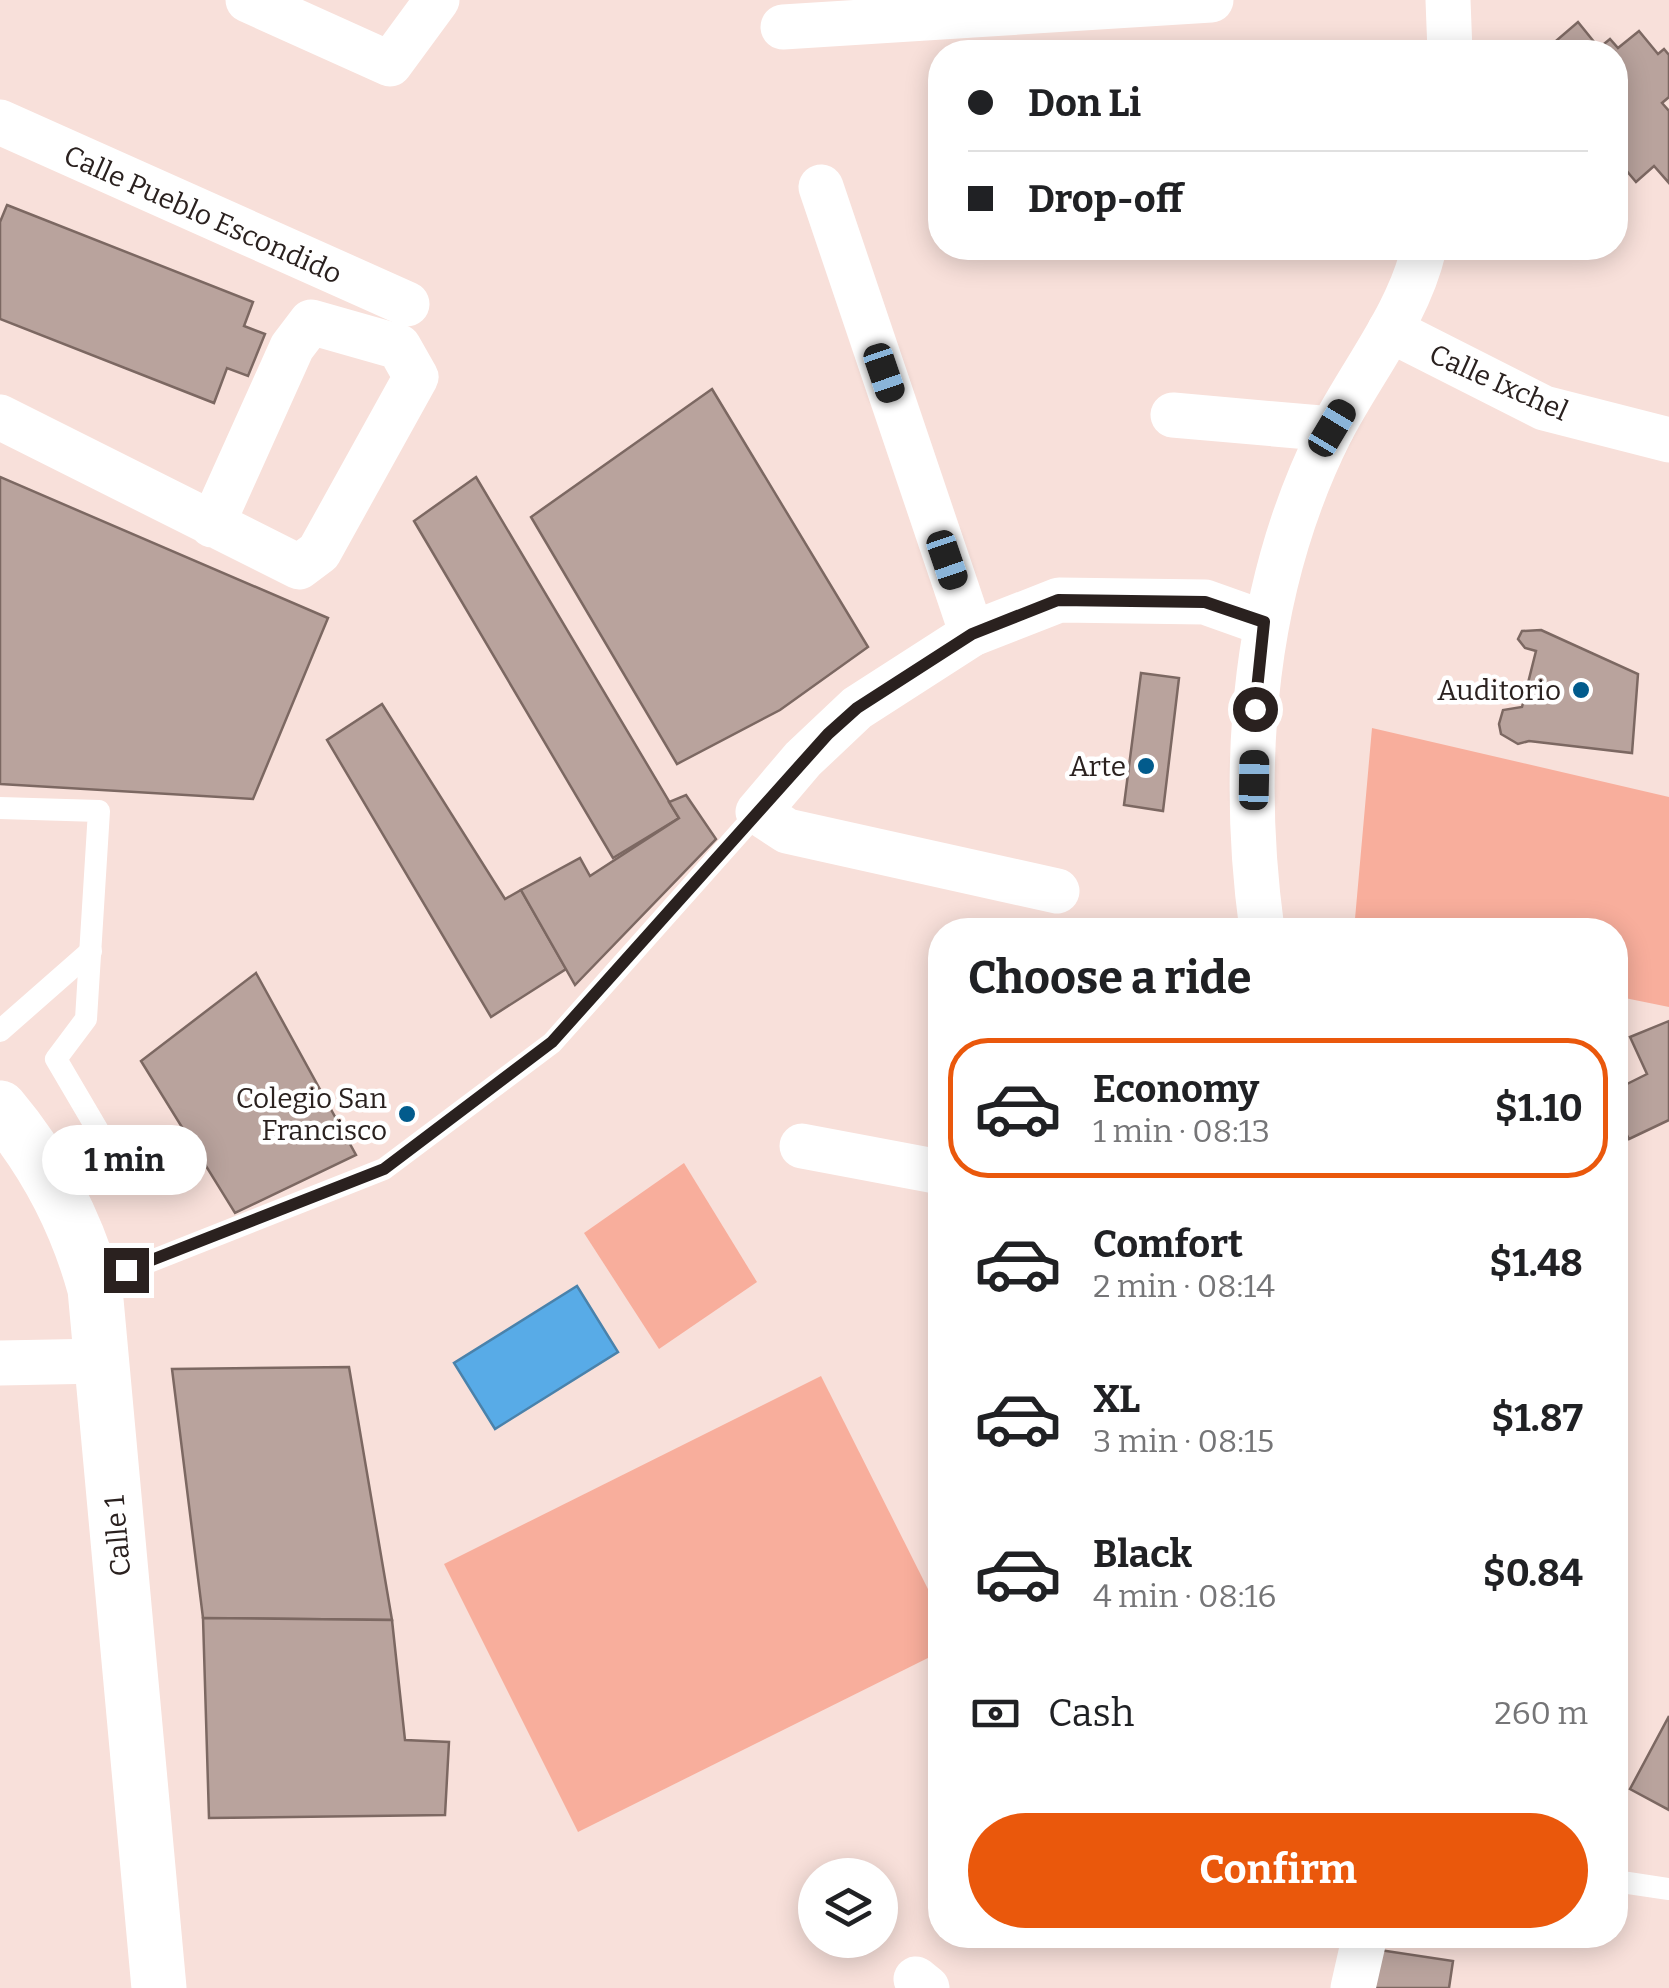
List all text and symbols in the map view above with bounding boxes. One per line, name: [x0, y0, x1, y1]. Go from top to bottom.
text: Don Li: [1028, 80, 1141, 126]
street label: Calle Pueblo Escondido: [59, 138, 347, 291]
text: Drop-off: [1028, 176, 1183, 222]
street label: Calle Ixchel: [1424, 337, 1573, 428]
car: [860, 340, 908, 406]
car: [1304, 395, 1360, 461]
car: [923, 527, 971, 593]
place label: Auditorio: [1437, 674, 1561, 707]
marker: Auditorio: [1570, 679, 1592, 701]
route start: [1233, 687, 1278, 732]
place label: Arte: [1069, 750, 1126, 783]
car: [1238, 750, 1270, 810]
marker: Arte: [1135, 755, 1157, 777]
text: Choose a ride: [968, 951, 1251, 1005]
icon: car: [973, 1063, 1063, 1153]
text: Economy: [1093, 1066, 1259, 1112]
place label: Colegio San Francisco: [236, 1082, 387, 1147]
text: $1.10: [1495, 1085, 1583, 1131]
marker: Colegio San Francisco: [396, 1103, 418, 1125]
text: 1 min · 08:13: [1093, 1112, 1270, 1150]
callout: 1 min: [44, 1125, 208, 1195]
text: 1 min: [84, 1141, 165, 1179]
icon: car: [973, 1218, 1063, 1308]
text: Comfort: [1093, 1221, 1243, 1267]
text: $1.48: [1489, 1240, 1583, 1286]
route end: [104, 1248, 149, 1293]
text: 2 min · 08:14: [1093, 1267, 1275, 1305]
icon: car: [973, 1373, 1063, 1463]
text: XL: [1093, 1376, 1140, 1422]
text: $1.87: [1491, 1395, 1583, 1441]
text: 3 min · 08:15: [1093, 1422, 1274, 1460]
street label: Calle 1: [97, 1493, 137, 1578]
icon: car: [973, 1528, 1063, 1618]
text: Black: [1093, 1531, 1192, 1577]
text: $0.84: [1483, 1550, 1583, 1596]
text: 4 min · 08:16: [1093, 1577, 1276, 1615]
icon: cash: [968, 1686, 1023, 1741]
text: Cash: [1048, 1690, 1134, 1736]
text: 260 m: [1494, 1694, 1588, 1732]
button: Confirm: [968, 1813, 1588, 1928]
map controls: [798, 1858, 898, 1958]
button: layers: [798, 1858, 898, 1958]

